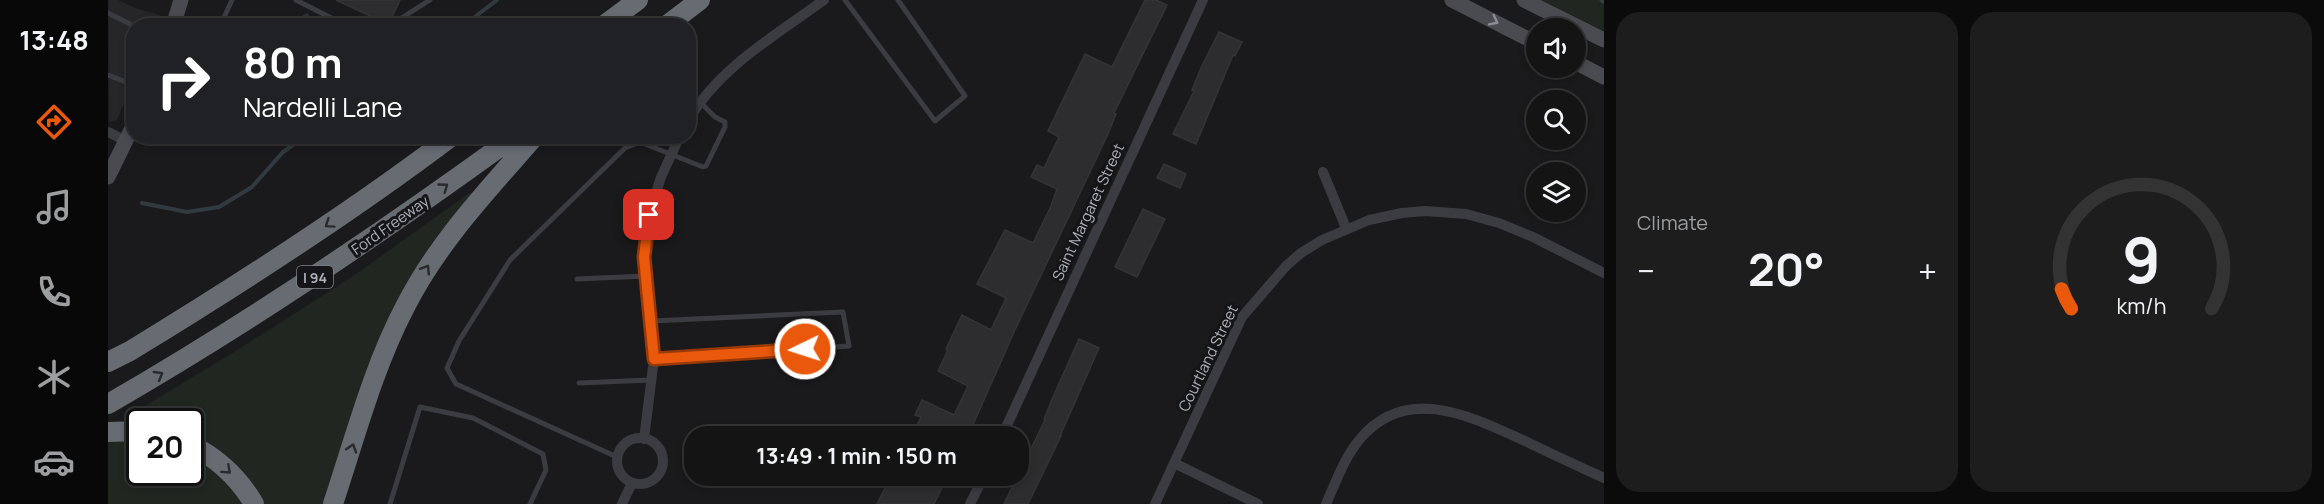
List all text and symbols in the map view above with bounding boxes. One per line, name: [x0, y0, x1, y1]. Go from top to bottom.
one-way arrow: [1488, 14, 1498, 25]
map controls: [1526, 18, 1586, 222]
button: sound: [1526, 18, 1586, 78]
text: 13:48: [19, 21, 89, 58]
text: 80 m: [243, 33, 343, 91]
icon: right: [144, 42, 222, 120]
text: Nardelli Lane: [243, 88, 403, 125]
button: search: [1526, 90, 1586, 150]
icon: directions: [33, 101, 75, 143]
street label: Saint Margaret Street: [1047, 140, 1129, 284]
button: layers: [1526, 162, 1586, 222]
one-way arrow: [438, 183, 449, 194]
icon: music: [33, 186, 75, 228]
pin: [623, 189, 674, 240]
street label: Ford Freeway: [347, 190, 433, 259]
icon: arrive: [632, 198, 665, 231]
text: Climate: [1637, 209, 1708, 236]
text: 9: [2122, 216, 2160, 302]
one-way arrow: [324, 217, 335, 228]
text: 20°: [1748, 238, 1825, 300]
text: −: [1637, 248, 1655, 293]
text: +: [1918, 248, 1937, 293]
one-way arrow: [419, 265, 431, 275]
road number: I 94: [297, 266, 333, 288]
icon: phone: [33, 271, 75, 313]
text: km/h: [2116, 291, 2166, 320]
street label: Courtland Street: [1173, 301, 1243, 415]
position arrow: [773, 317, 837, 381]
icon: climate: [33, 356, 75, 398]
one-way arrow: [153, 371, 163, 382]
speed limit sign: 20: [126, 408, 204, 486]
icon: car: [33, 441, 75, 483]
text: 13:49 · 1 min · 150 m: [756, 441, 957, 471]
one-way arrow: [345, 444, 357, 454]
one-way arrow: [220, 463, 230, 474]

